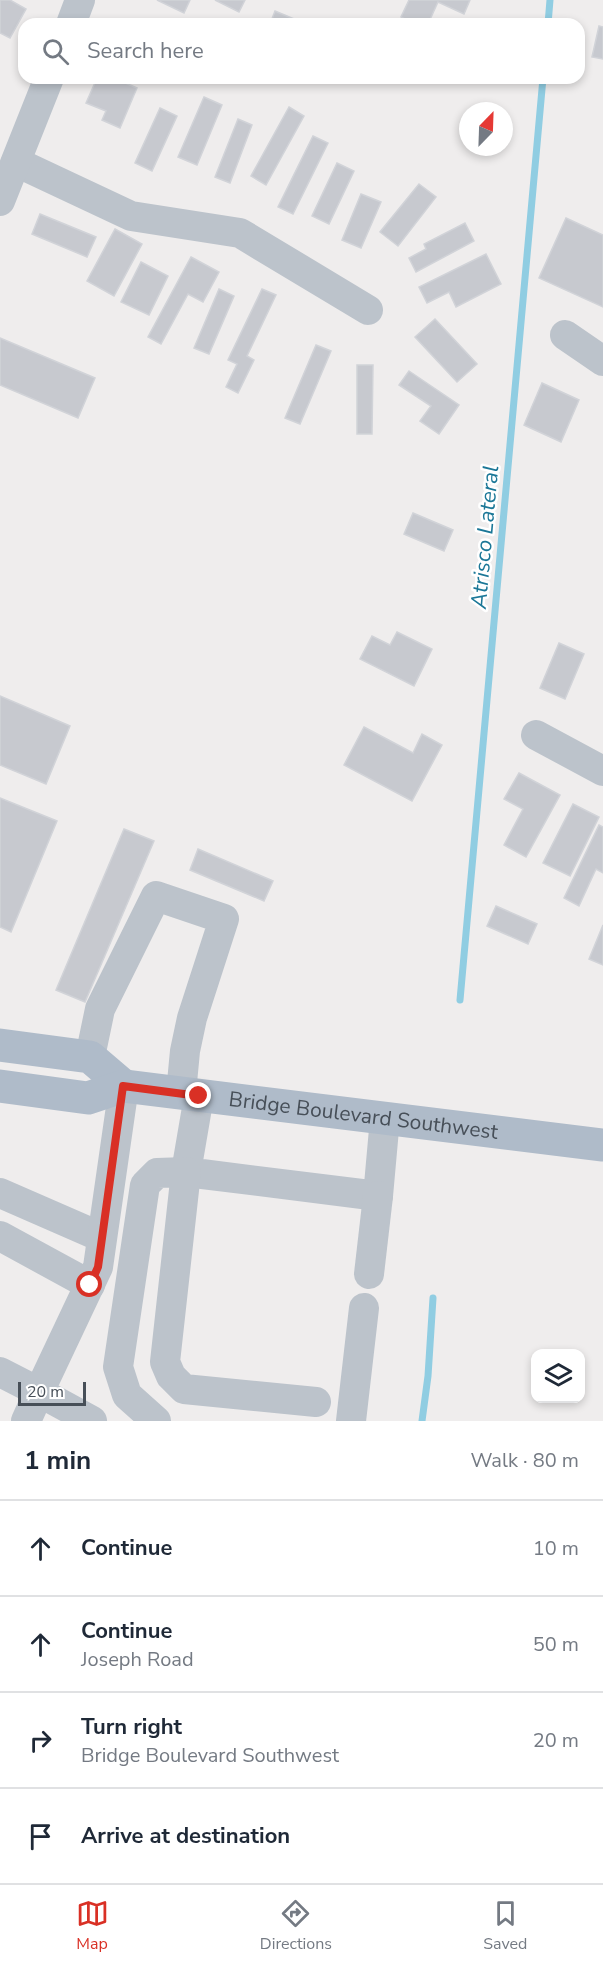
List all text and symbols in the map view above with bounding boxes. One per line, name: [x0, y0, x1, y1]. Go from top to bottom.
search box: [18, 18, 585, 84]
icon: search: [39, 35, 72, 68]
text: Search here: [87, 36, 204, 66]
north arrow: [459, 102, 513, 156]
water label: Atrisco Lateral: [464, 464, 506, 611]
route end: [185, 1082, 211, 1108]
street label: Bridge Boulevard Southwest: [227, 1085, 500, 1146]
route start: [76, 1271, 102, 1297]
map controls: [531, 1349, 585, 1403]
button: layers: [531, 1349, 585, 1403]
scale bar: [18, 1379, 86, 1406]
text: 20 m: [27, 1381, 64, 1403]
text: 1 min: [24, 1443, 91, 1478]
text: Walk · 80 m: [471, 1447, 579, 1474]
icon: ahead: [24, 1532, 57, 1565]
text: Continue: [81, 1533, 172, 1563]
text: 10 m: [533, 1535, 579, 1562]
text: Continue: [81, 1616, 172, 1646]
icon: ahead: [24, 1628, 57, 1661]
text: 50 m: [533, 1631, 579, 1658]
text: Joseph Road: [81, 1646, 194, 1673]
text: Turn right: [81, 1712, 182, 1742]
icon: right: [24, 1724, 57, 1757]
text: 20 m: [533, 1727, 579, 1754]
text: Bridge Boulevard Southwest: [81, 1742, 339, 1769]
icon: arrive: [24, 1820, 57, 1853]
text: Arrive at destination: [81, 1821, 290, 1851]
tab: Map: [76, 1897, 109, 1955]
tab: Directions: [260, 1897, 332, 1955]
tab: Saved: [483, 1897, 527, 1955]

